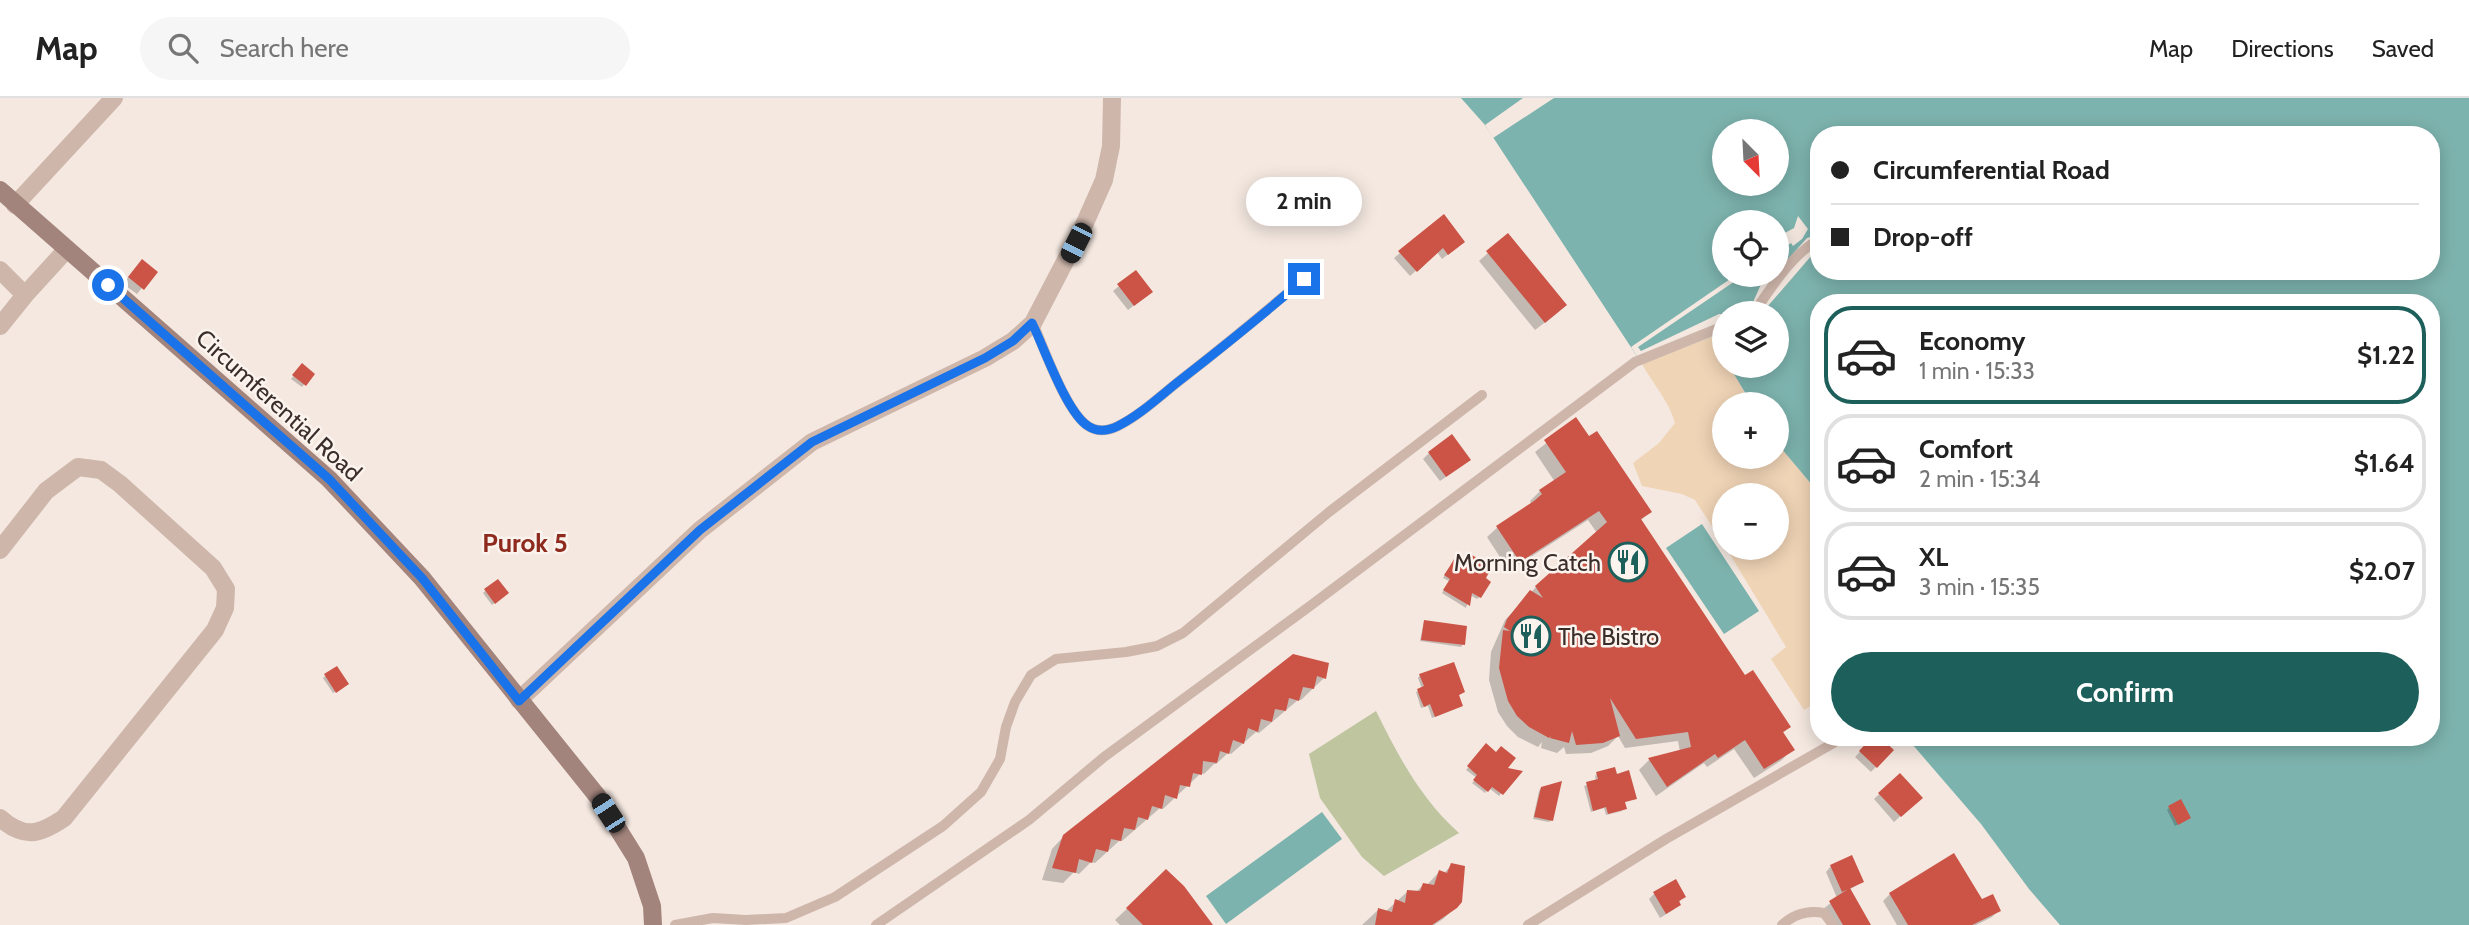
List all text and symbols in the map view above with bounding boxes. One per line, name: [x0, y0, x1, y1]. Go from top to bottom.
search box: [140, 17, 630, 80]
text: Map: [35, 28, 98, 68]
icon: search: [164, 29, 202, 67]
text: Search here: [220, 32, 349, 64]
text: Map: [2149, 34, 2193, 63]
text: Directions: [2231, 34, 2334, 63]
text: Saved: [2372, 34, 2434, 63]
north arrow: [1712, 119, 1788, 196]
map controls: [1712, 119, 1789, 560]
text: Circumferential Road: [1873, 154, 2110, 186]
callout: 2 min: [1246, 178, 1362, 226]
text: 2 min: [1276, 187, 1332, 215]
button: locate: [1712, 210, 1789, 287]
car: [1058, 220, 1095, 266]
text: Drop-off: [1873, 221, 1973, 253]
route end: [1288, 263, 1320, 295]
route start: [92, 269, 124, 301]
button: layers: [1712, 301, 1789, 378]
street label: Circumferential Road: [190, 323, 368, 487]
icon: car: [1835, 324, 1898, 387]
text: Economy: [1919, 325, 2025, 357]
text: $1.22: [2357, 339, 2415, 371]
text: 1 min · 15:33: [1919, 357, 2035, 385]
button: +: [1712, 392, 1789, 469]
icon: car: [1835, 432, 1898, 495]
text: Comfort: [1919, 433, 2013, 465]
text: $1.64: [2354, 447, 2415, 479]
text: 2 min · 15:34: [1919, 465, 2040, 493]
button: −: [1712, 483, 1789, 560]
district label: Purok 5: [482, 527, 568, 559]
icon: car: [1835, 540, 1898, 603]
restaurant icon: Morning Catch: [1607, 541, 1649, 583]
text: XL: [1919, 541, 1948, 573]
place label: Morning Catch: [1454, 548, 1601, 577]
text: $2.07: [2349, 555, 2415, 587]
text: 3 min · 15:35: [1919, 573, 2040, 601]
restaurant icon: The Bistro: [1510, 615, 1552, 657]
place label: The Bistro: [1558, 622, 1659, 651]
button: Confirm: [1831, 652, 2419, 732]
car: [588, 790, 629, 836]

